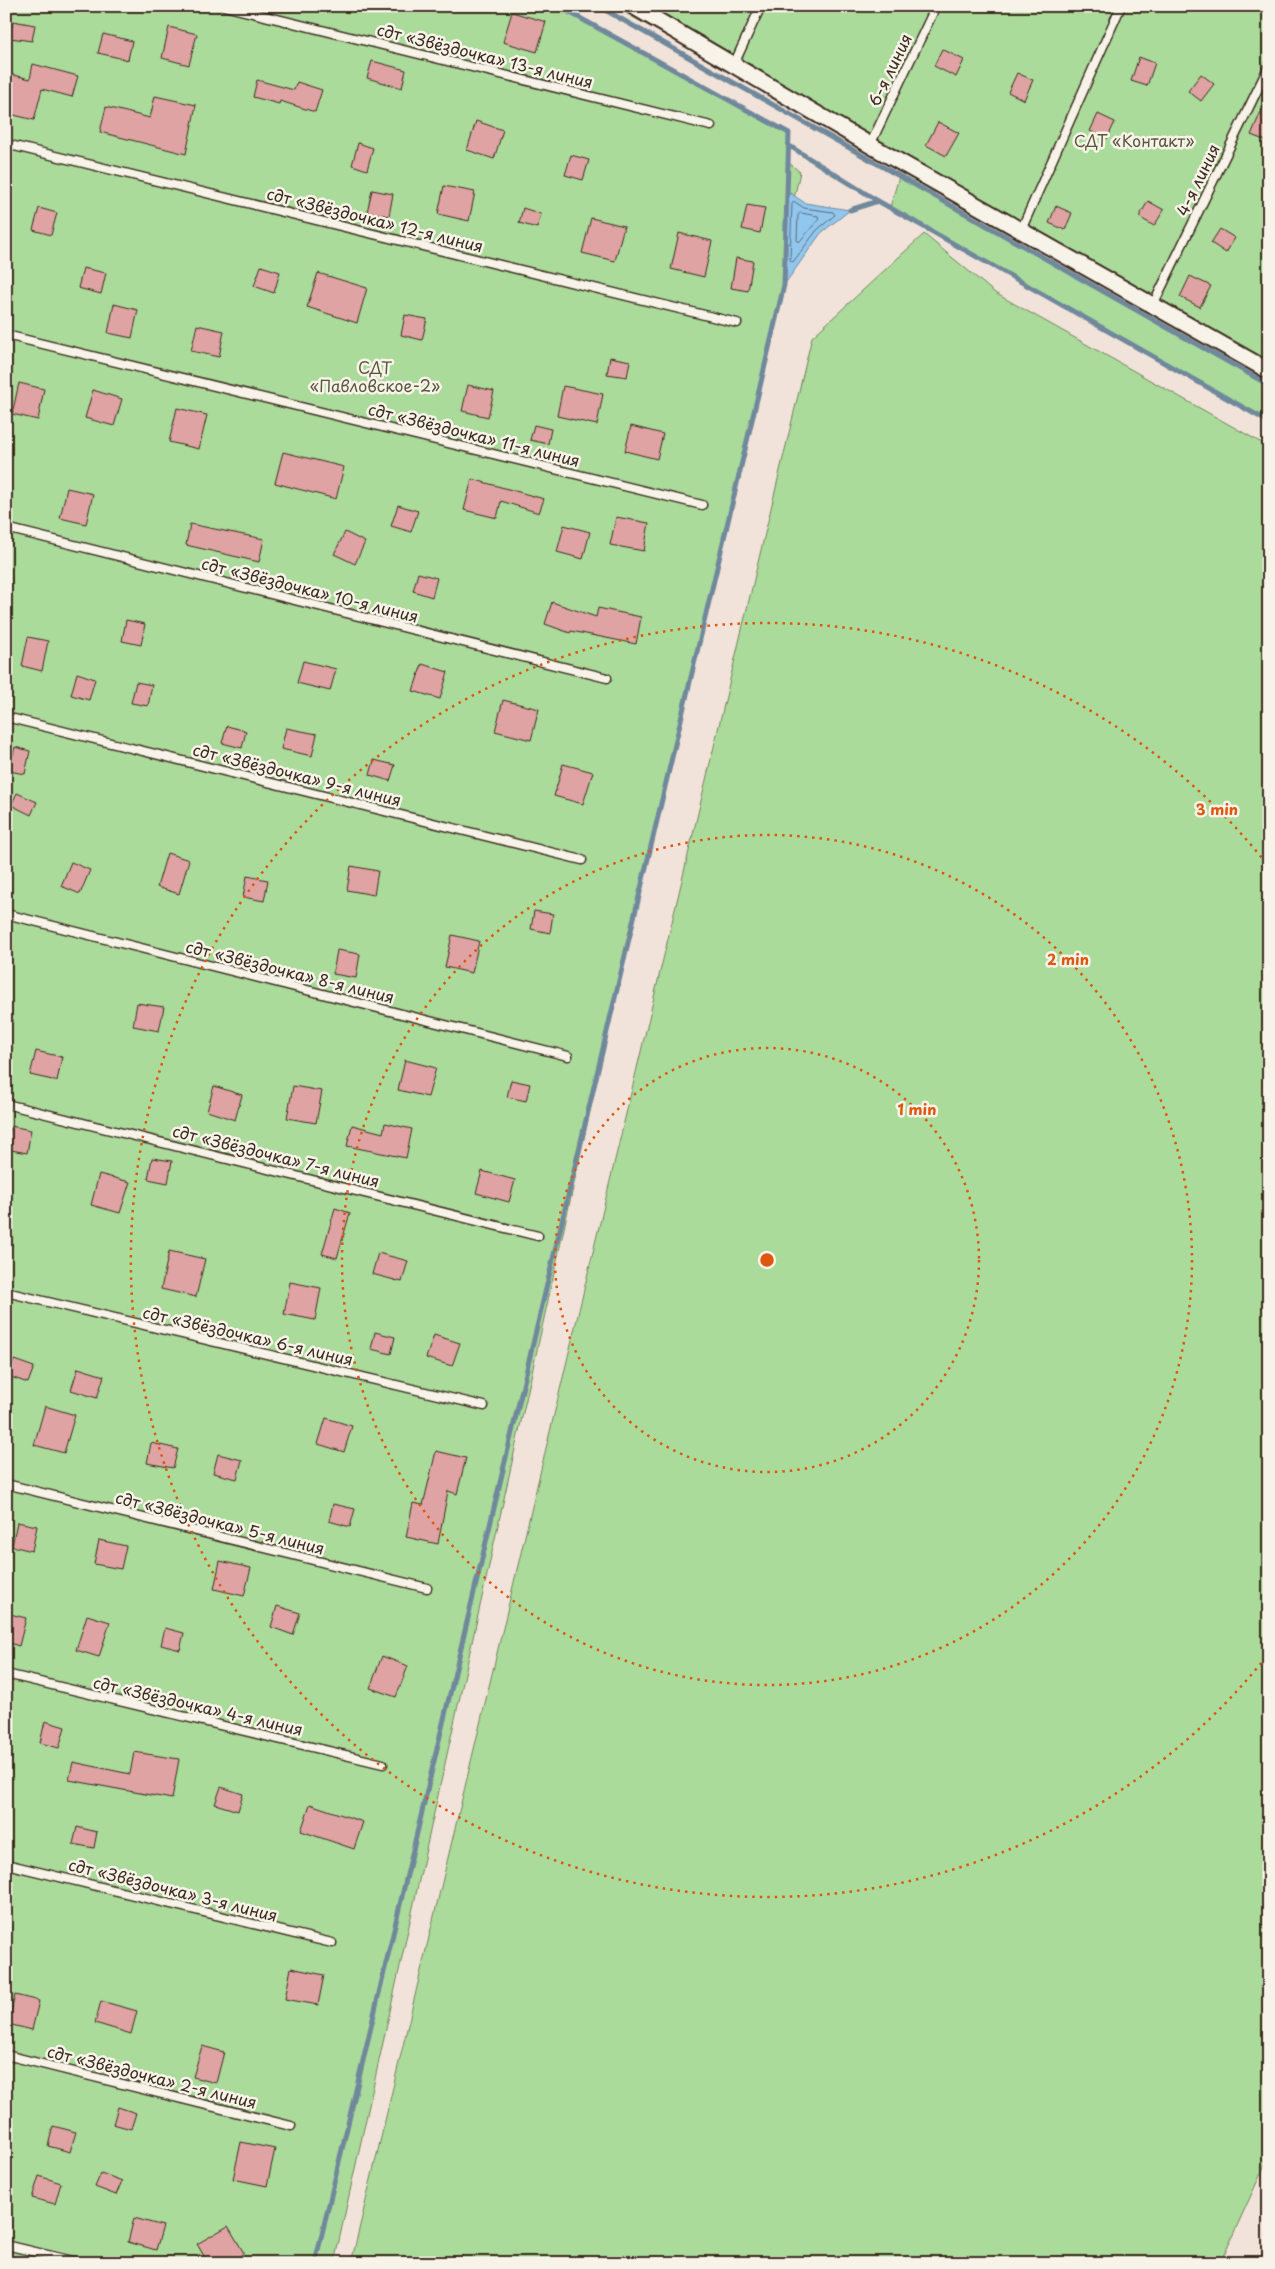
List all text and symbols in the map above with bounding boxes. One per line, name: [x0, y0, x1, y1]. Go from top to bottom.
street label: сдт «Звёздочка» 13-я линия: [375, 17, 596, 93]
street label: 6-я линия: [861, 29, 917, 110]
park label: СДТ «Контакт»: [1074, 128, 1194, 152]
street label: 4-я линия: [1169, 139, 1225, 220]
street label: сдт «Звёздочка» 12-я линия: [265, 181, 486, 258]
park label: СДТ «Павловское-2»: [310, 355, 440, 397]
street label: сдт «Звёздочка» 11-я линия: [366, 396, 583, 472]
street label: сдт «Звёздочка» 10-я линия: [199, 550, 421, 628]
street label: сдт «Звёздочка» 9-я линия: [191, 737, 404, 812]
text: 3 min: [1196, 797, 1238, 820]
street label: сдт «Звёздочка» 8-я линия: [184, 934, 397, 1009]
text: 2 min: [1047, 947, 1089, 970]
text: 1 min: [898, 1097, 936, 1120]
street label: сдт «Звёздочка» 7-я линия: [170, 1118, 382, 1192]
centre of rings: [758, 1251, 776, 1269]
street label: сдт «Звёздочка» 6-я линия: [141, 1299, 356, 1371]
street label: сдт «Звёздочка» 5-я линия: [113, 1484, 327, 1560]
street label: сдт «Звёздочка» 4-я линия: [91, 1669, 305, 1741]
street label: сдт «Звёздочка» 3-я линия: [66, 1851, 280, 1927]
street label: сдт «Звёздочка» 2-я линия: [45, 2038, 259, 2114]

